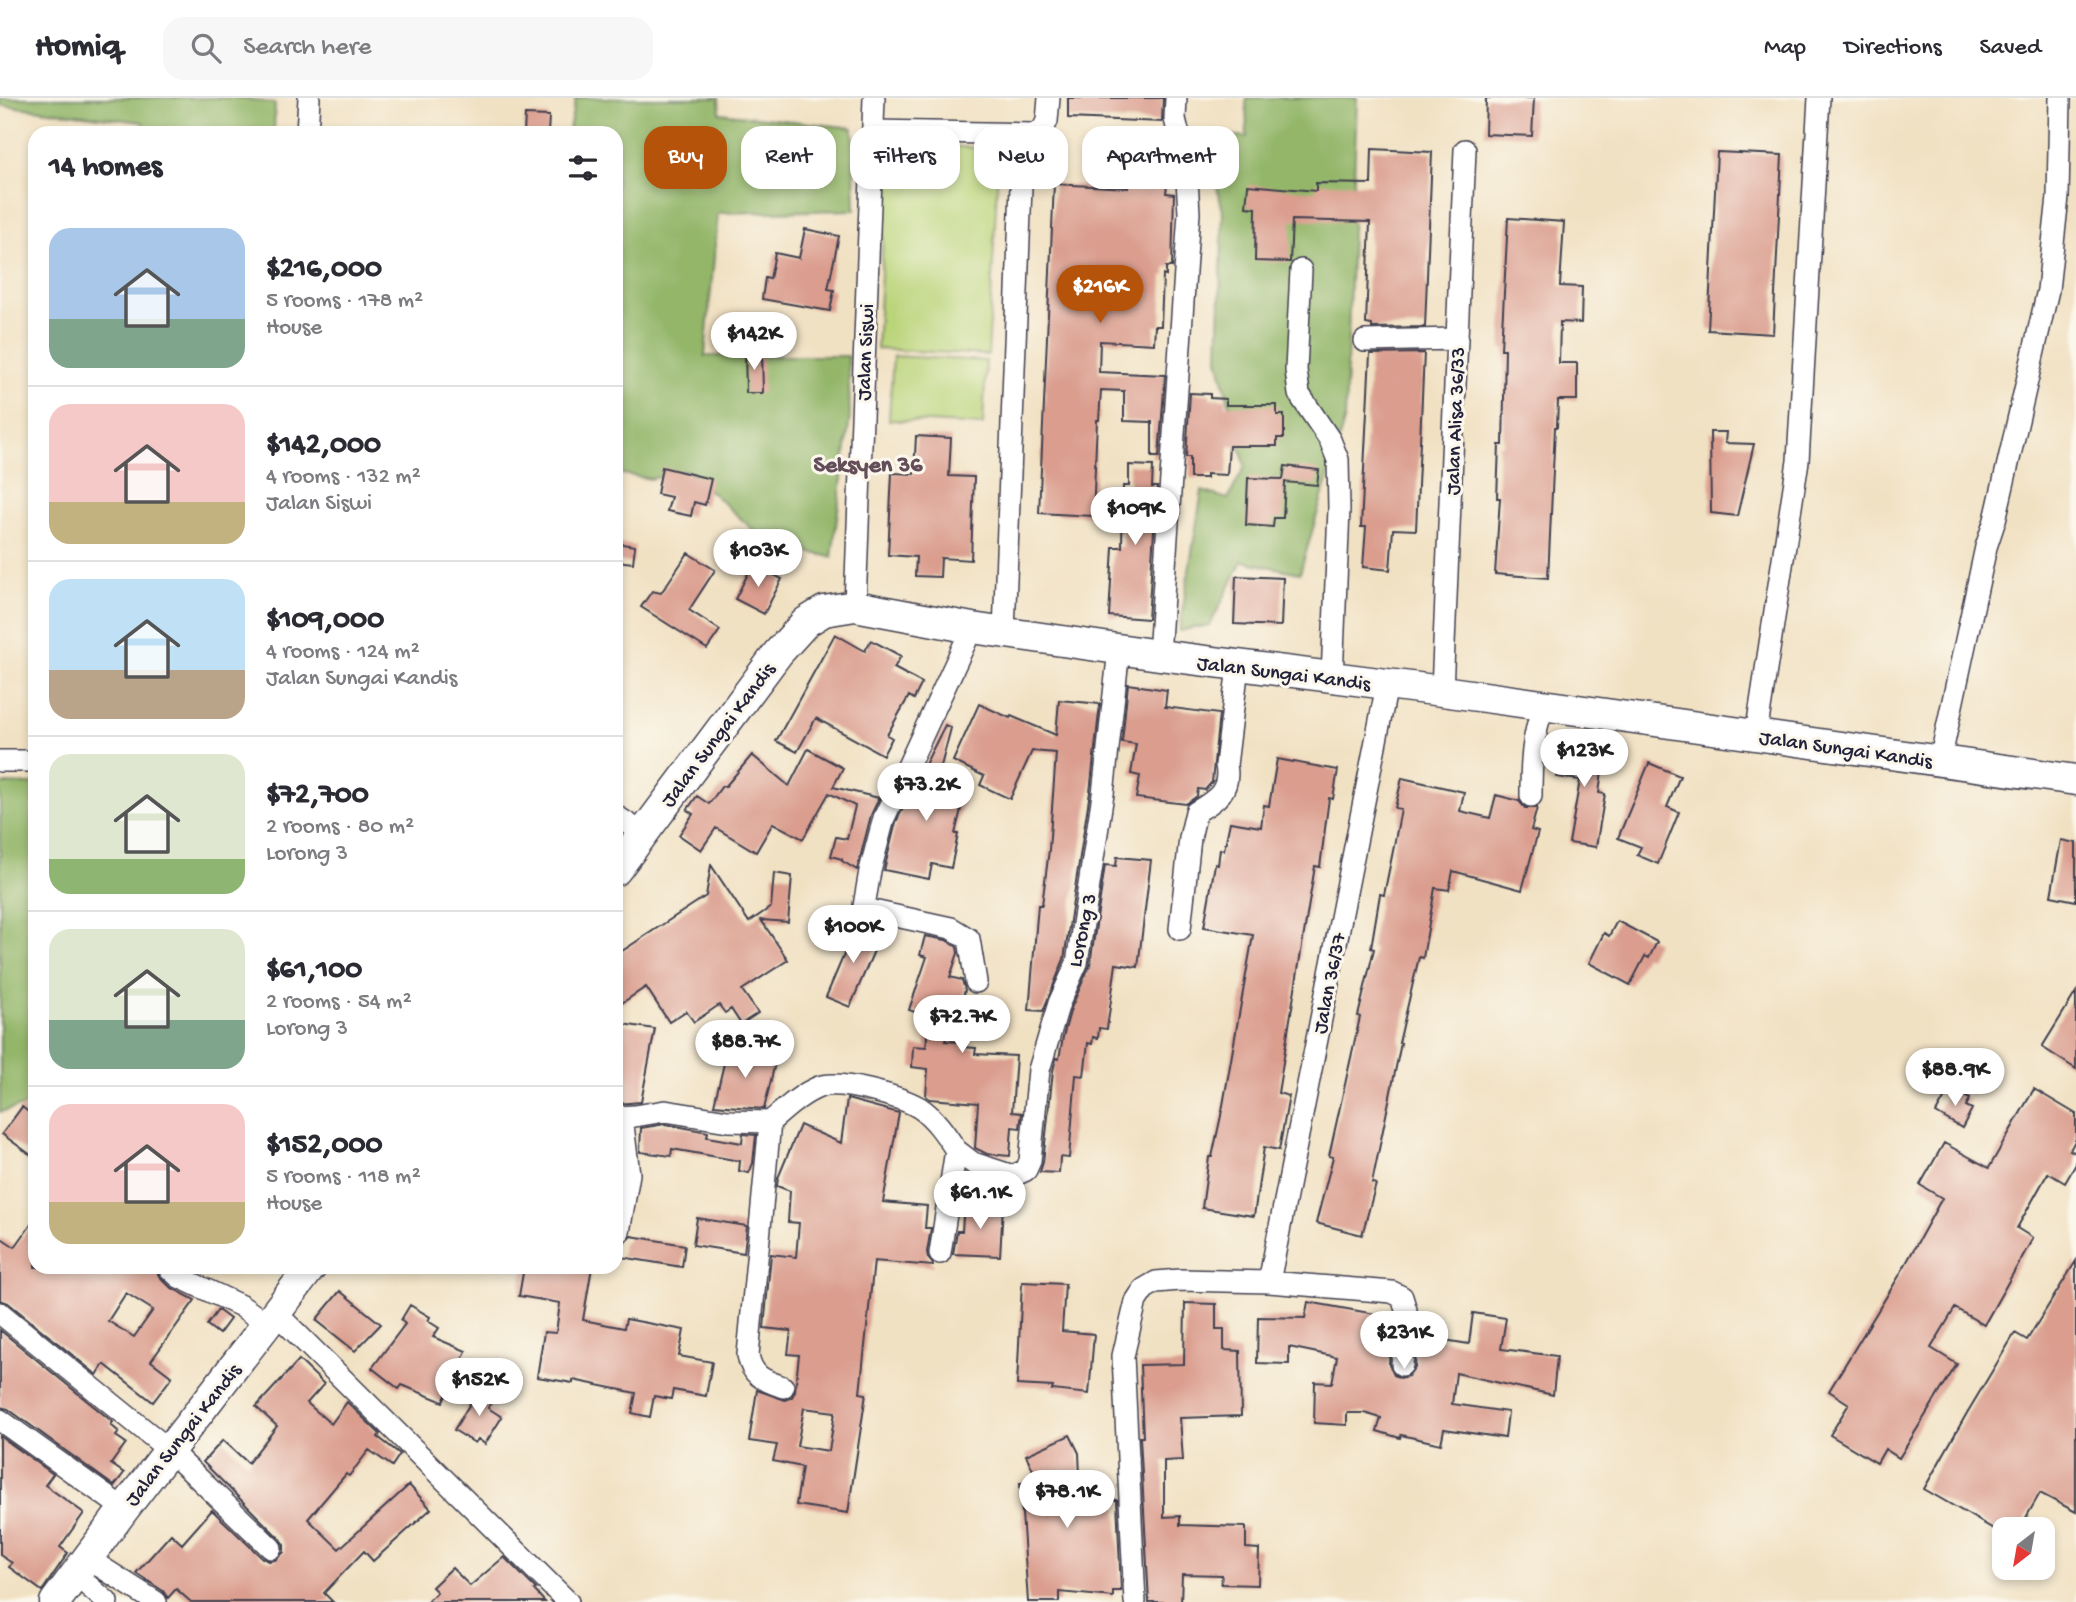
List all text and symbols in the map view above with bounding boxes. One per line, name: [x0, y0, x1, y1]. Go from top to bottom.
search box: [163, 17, 653, 80]
text: Homiq: [35, 29, 121, 67]
icon: search: [187, 29, 225, 67]
text: Search here: [243, 33, 371, 64]
text: Map: [1764, 34, 1806, 63]
text: Directions: [1844, 34, 1942, 63]
text: Saved: [1980, 34, 2041, 63]
chip: Buy: [644, 126, 727, 189]
chip: Rent: [741, 126, 836, 189]
chip: Filters: [850, 126, 960, 189]
chip: New: [974, 126, 1068, 189]
chip: Apartment: [1082, 126, 1239, 189]
icon: filters: [564, 149, 602, 187]
text: 14 homes: [49, 151, 162, 186]
text: $216,000: [266, 253, 382, 288]
icon: home: [105, 256, 189, 340]
pin: $216K: [1051, 266, 1149, 325]
text: $216K: [1072, 274, 1128, 301]
text: 5 rooms · 178 m²: [266, 288, 423, 315]
street label: Jalan Siswi: [853, 303, 882, 401]
pin: $142K: [705, 313, 803, 372]
text: House: [266, 315, 322, 342]
text: $142K: [727, 321, 781, 348]
street label: Jalan Alisa 36/33: [1442, 347, 1473, 496]
text: $142,000: [266, 429, 381, 464]
icon: home: [105, 432, 189, 516]
district label: Seksyen 36: [814, 452, 923, 481]
text: 4 rooms · 132 m²: [266, 464, 421, 491]
pin: $109K: [1086, 488, 1184, 547]
text: Jalan Siswi: [266, 491, 372, 518]
text: $109K: [1107, 496, 1163, 523]
pin: $103K: [709, 530, 807, 589]
text: $103K: [729, 538, 787, 565]
text: $109,000: [266, 604, 384, 639]
icon: home: [105, 607, 189, 691]
text: 4 rooms · 124 m²: [266, 639, 420, 666]
street label: Jalan Sungai Kandis: [1195, 652, 1373, 699]
street label: Jalan Sungai Kandis: [657, 658, 783, 813]
text: Jalan Sungai Kandis: [266, 666, 457, 693]
street label: Jalan Sungai Kandis: [1757, 727, 1935, 776]
pin: $123K: [1535, 730, 1633, 789]
text: $123K: [1556, 738, 1612, 765]
pin: $73.2K: [869, 764, 983, 823]
text: $73.2K: [893, 772, 959, 799]
text: $72,700: [266, 779, 369, 814]
icon: home: [105, 782, 189, 866]
text: 2 rooms · 80 m²: [266, 814, 414, 841]
text: Lorong 3: [266, 841, 348, 868]
street label: Lorong 3: [1064, 892, 1104, 970]
pin: $100K: [804, 906, 902, 965]
text: $100K: [824, 914, 882, 941]
street label: Jalan 36/37: [1309, 930, 1354, 1036]
text: $61,100: [266, 954, 362, 989]
icon: home: [105, 957, 189, 1041]
text: 2 rooms · 54 m²: [266, 989, 412, 1016]
pin: $72.7K: [905, 996, 1019, 1055]
text: $72.7K: [929, 1004, 995, 1031]
text: Lorong 3: [266, 1016, 348, 1043]
pin: $88.7K: [688, 1020, 802, 1080]
text: $88.7K: [711, 1029, 779, 1056]
pin: $88.9K: [1898, 1048, 2012, 1108]
text: $88.9K: [1922, 1057, 1988, 1084]
text: $152,000: [266, 1129, 383, 1164]
icon: home: [105, 1132, 189, 1216]
text: 5 rooms · 118 m²: [266, 1164, 421, 1191]
pin: $61.1K: [923, 1172, 1037, 1231]
text: $61.1K: [950, 1180, 1010, 1207]
text: House: [266, 1191, 322, 1218]
pin: $231K: [1355, 1312, 1453, 1371]
text: $231K: [1376, 1320, 1432, 1347]
pin: $152K: [430, 1358, 528, 1418]
street label: Jalan Sungai Kandis: [121, 1359, 249, 1513]
text: $152K: [451, 1367, 507, 1394]
pin: $78.1K: [1010, 1470, 1124, 1530]
text: $78.1K: [1035, 1479, 1099, 1506]
north arrow: [1992, 1517, 2054, 1580]
map controls: [1992, 1517, 2055, 1580]

